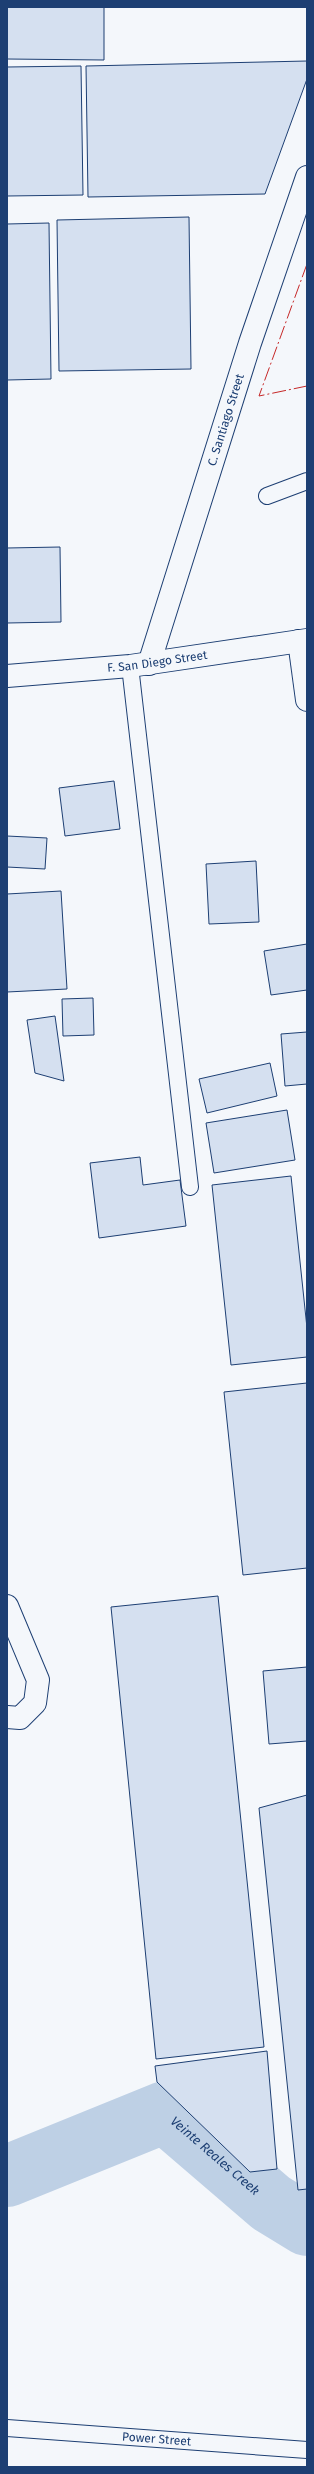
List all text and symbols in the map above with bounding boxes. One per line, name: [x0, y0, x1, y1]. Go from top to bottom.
street label: C. Santiago Street: [205, 371, 247, 468]
street label: F. San Diego Street: [107, 648, 209, 675]
water label: Veinte Reales Creek: [167, 2113, 263, 2198]
street label: Power Street: [122, 2429, 192, 2449]

